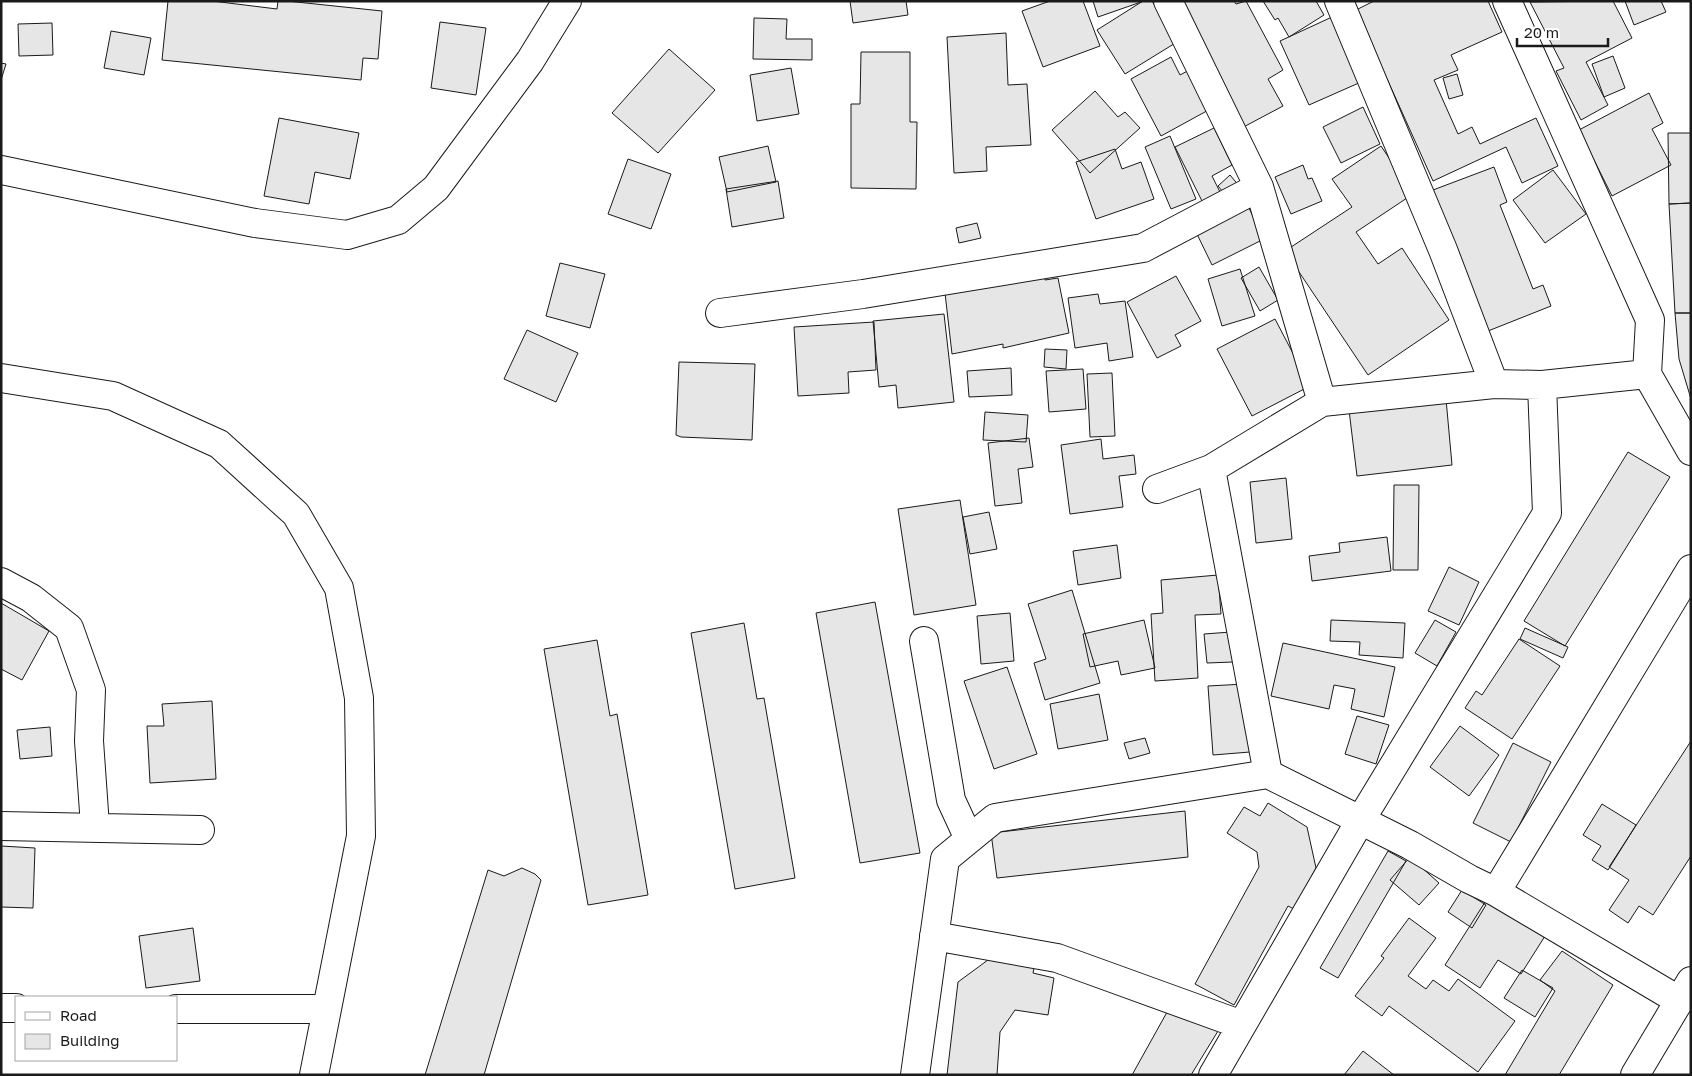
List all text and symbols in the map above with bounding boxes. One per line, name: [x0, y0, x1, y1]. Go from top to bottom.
scale bar: [1517, 15, 1608, 47]
text: 20 m: [1524, 23, 1559, 41]
legend: [15, 996, 178, 1061]
text: Road: [60, 1006, 97, 1024]
text: Building: [60, 1031, 120, 1049]

